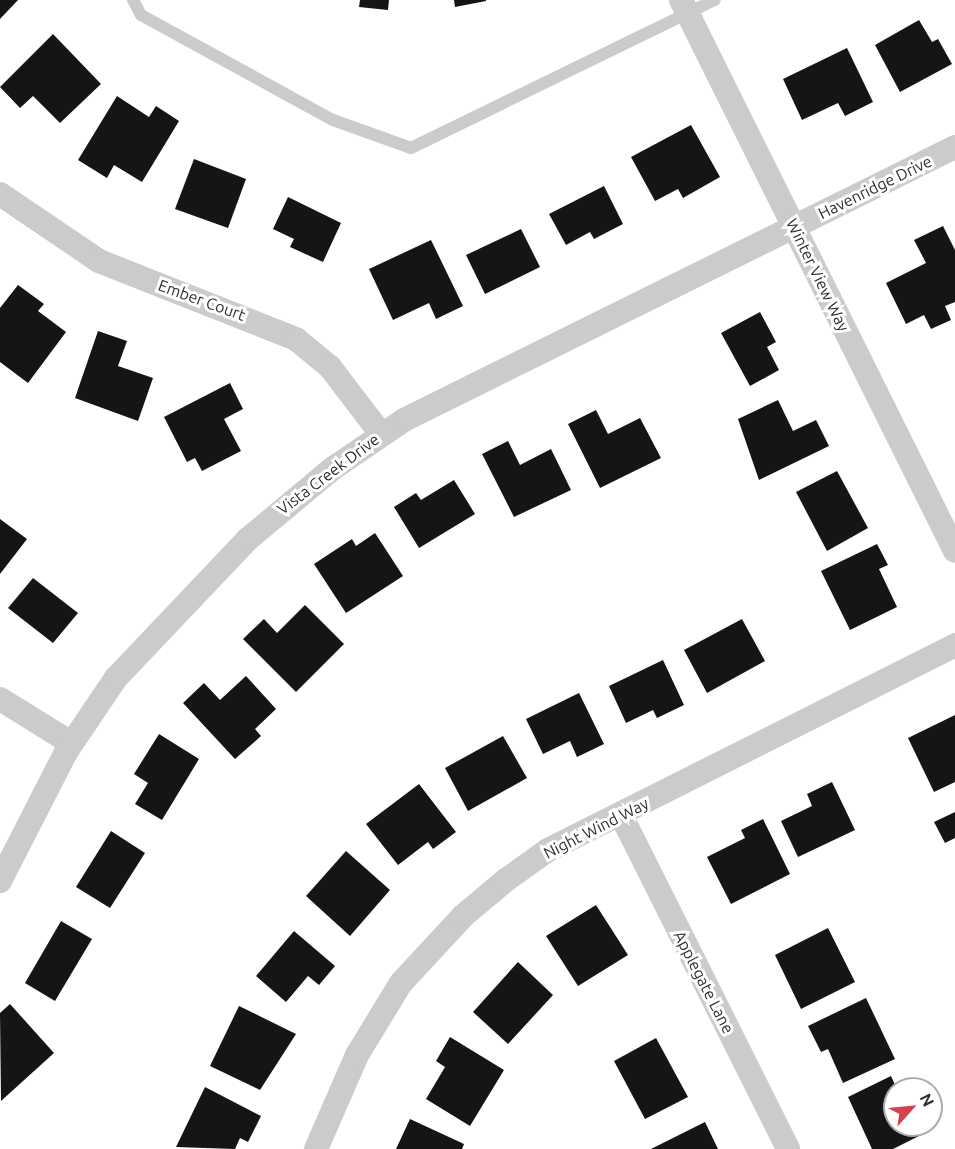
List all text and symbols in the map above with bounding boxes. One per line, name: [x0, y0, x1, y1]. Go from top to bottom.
street label: Havenridge Drive: [815, 151, 935, 223]
street label: Winter View Way: [782, 216, 854, 334]
street label: Ember Court: [156, 275, 248, 325]
street label: Vista Creek Drive: [273, 429, 383, 519]
street label: Night Wind Way: [540, 793, 652, 863]
street label: Applegate Lane: [670, 927, 738, 1037]
north arrow: [883, 1077, 943, 1137]
text: N: [917, 1090, 938, 1109]

